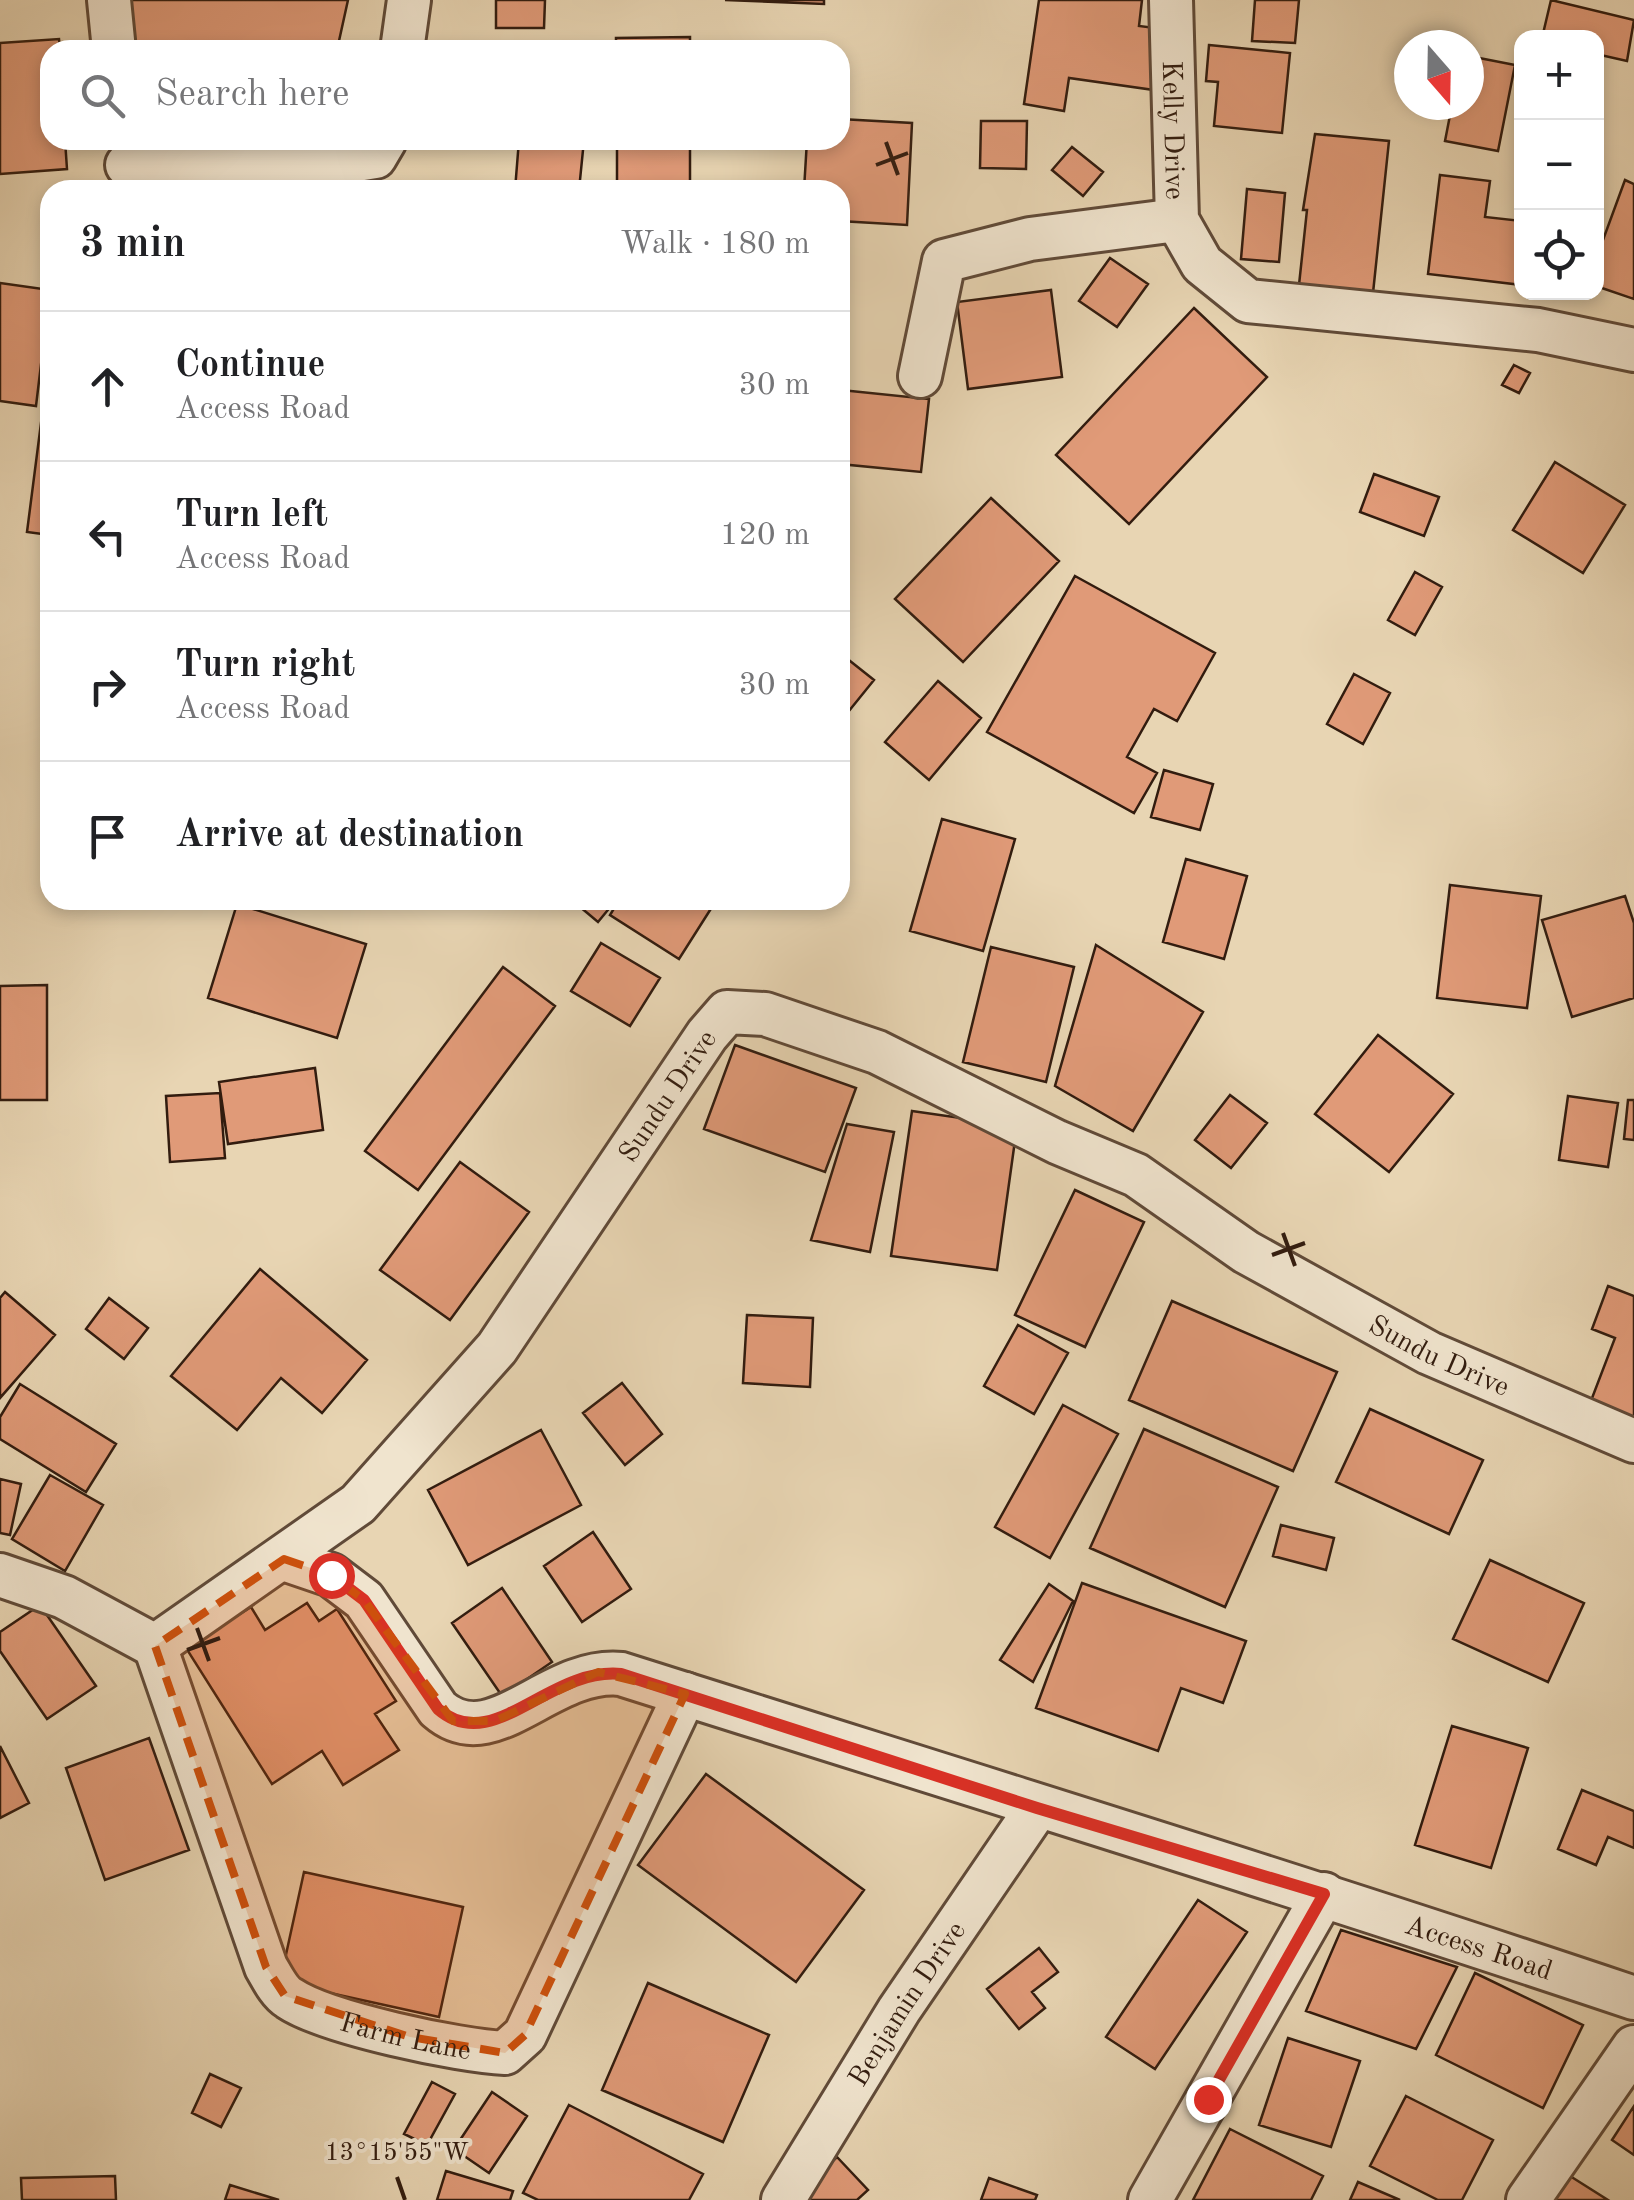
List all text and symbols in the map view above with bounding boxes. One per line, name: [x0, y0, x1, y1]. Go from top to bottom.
north arrow: [1394, 30, 1484, 120]
map controls: [1514, 30, 1604, 300]
button: +: [1514, 30, 1604, 120]
search box: [40, 40, 850, 150]
street label: Kelly Drive: [1156, 60, 1187, 200]
icon: search: [75, 68, 130, 123]
text: Search here: [155, 76, 350, 114]
button: −: [1514, 120, 1604, 210]
button: locate: [1514, 210, 1604, 300]
text: 3 min: [80, 224, 186, 266]
text: Walk · 180 m: [620, 229, 810, 261]
text: Continue: [175, 347, 325, 385]
icon: ahead: [80, 359, 135, 414]
text: 30 m: [739, 370, 810, 402]
text: Access Road: [175, 394, 350, 426]
text: Turn left: [175, 497, 328, 535]
icon: left: [80, 509, 135, 564]
text: 120 m: [720, 520, 810, 552]
text: Access Road: [175, 544, 350, 576]
text: Turn right: [175, 647, 355, 685]
icon: right: [80, 659, 135, 714]
text: 30 m: [739, 670, 810, 702]
text: Access Road: [175, 694, 350, 726]
icon: arrive: [80, 809, 135, 864]
text: Arrive at destination: [175, 817, 524, 855]
street label: Sundu Drive: [615, 1026, 723, 1168]
street label: Sundu Drive: [1363, 1312, 1513, 1403]
route start: [309, 1553, 355, 1599]
street label: Access Road: [1401, 1912, 1556, 1987]
street label: Benjamin Drive: [845, 1918, 972, 2092]
street label: Farm Lane: [336, 2009, 473, 2066]
route end: [1186, 2077, 1232, 2123]
text: 13°15'55"W: [325, 2141, 469, 2166]

